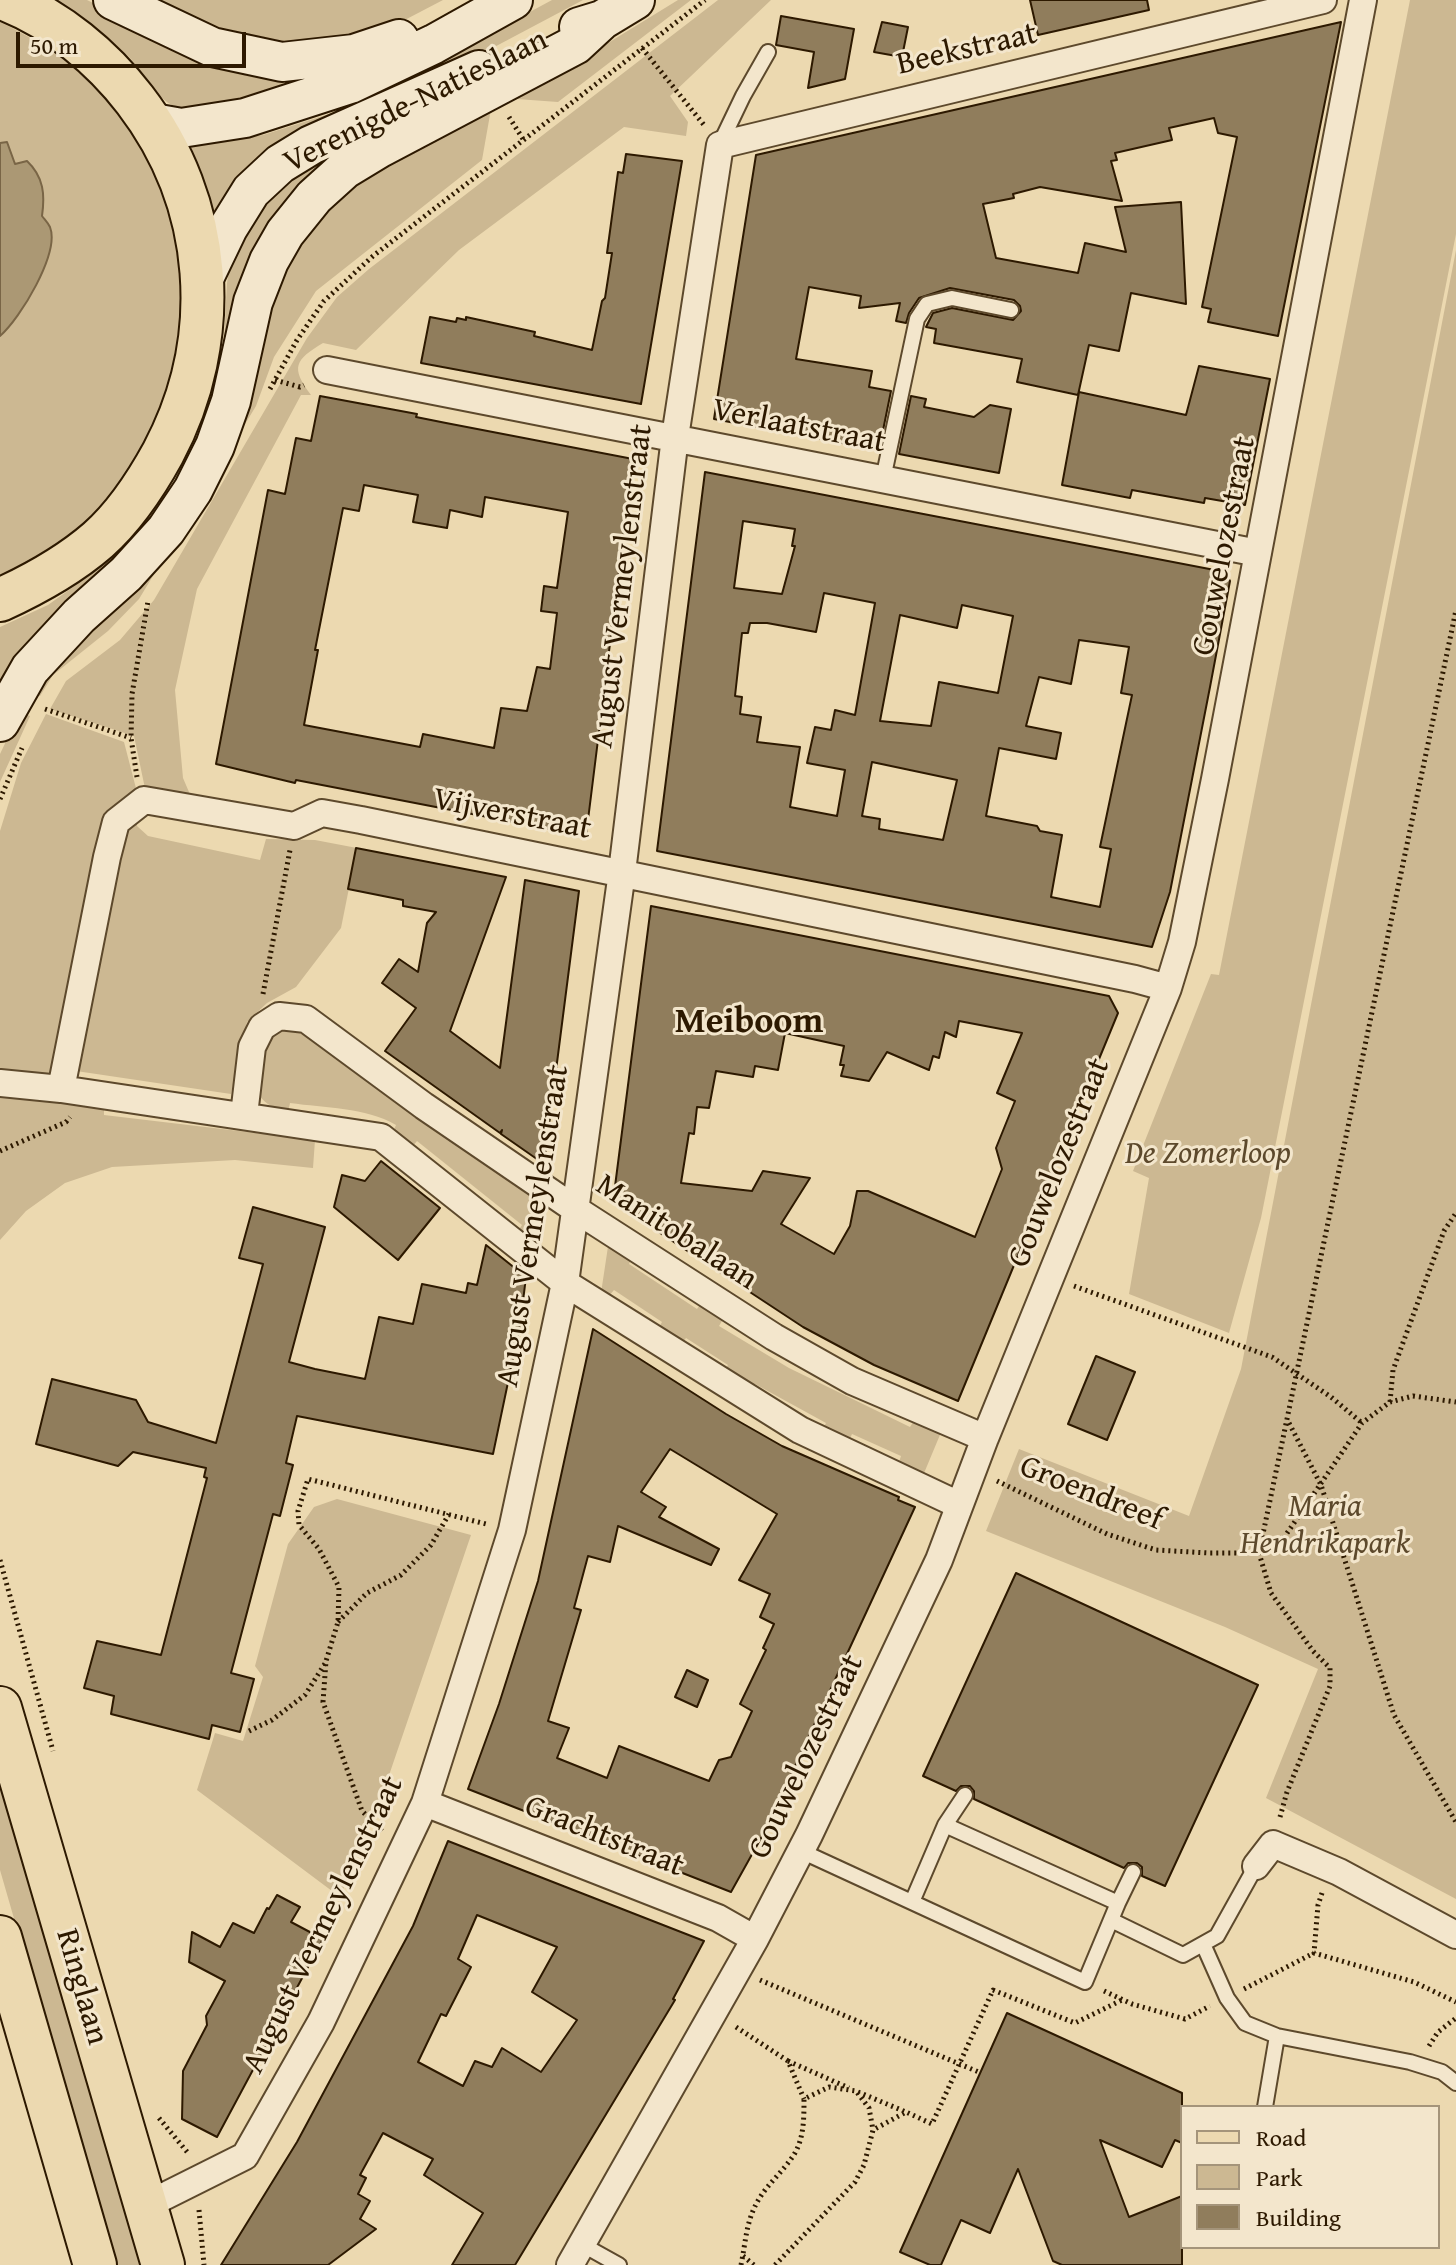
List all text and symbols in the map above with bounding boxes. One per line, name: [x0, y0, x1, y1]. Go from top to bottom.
street label: Beekstraat: [893, 15, 1041, 85]
scale bar: [20, 16, 250, 66]
street label: Verenigde-Natieslaan: [278, 21, 554, 183]
text: 50 m: [30, 28, 78, 63]
street label: Verlaatstraat: [709, 391, 889, 463]
street label: August Vermeylenstraat: [584, 422, 662, 750]
street label: Gouwelozestraat: [1185, 433, 1265, 659]
street label: Vijverstraat: [430, 781, 594, 849]
district label: Meiboom: [675, 1001, 823, 1045]
street label: Gouwelozestraat: [1001, 1053, 1119, 1273]
street label: August Vermeylenstraat: [490, 1062, 578, 1390]
park label: De Zomerloop: [1125, 1136, 1291, 1174]
street label: Manitobalaan: [588, 1167, 764, 1299]
street label: Groendreef: [1014, 1448, 1168, 1540]
park label: Maria Hendrikapark: [1240, 1489, 1410, 1564]
street label: Gouwelozestraat: [741, 1649, 873, 1865]
street label: August Vermeylenstraat: [235, 1770, 413, 2080]
street label: Grachtstraat: [519, 1788, 689, 1886]
street label: Ringlaan: [46, 1925, 116, 2049]
legend: [1180, 2105, 1440, 2249]
text: Road: [1256, 2120, 1306, 2155]
text: Park: [1256, 2160, 1302, 2195]
text: Building: [1256, 2200, 1341, 2235]

